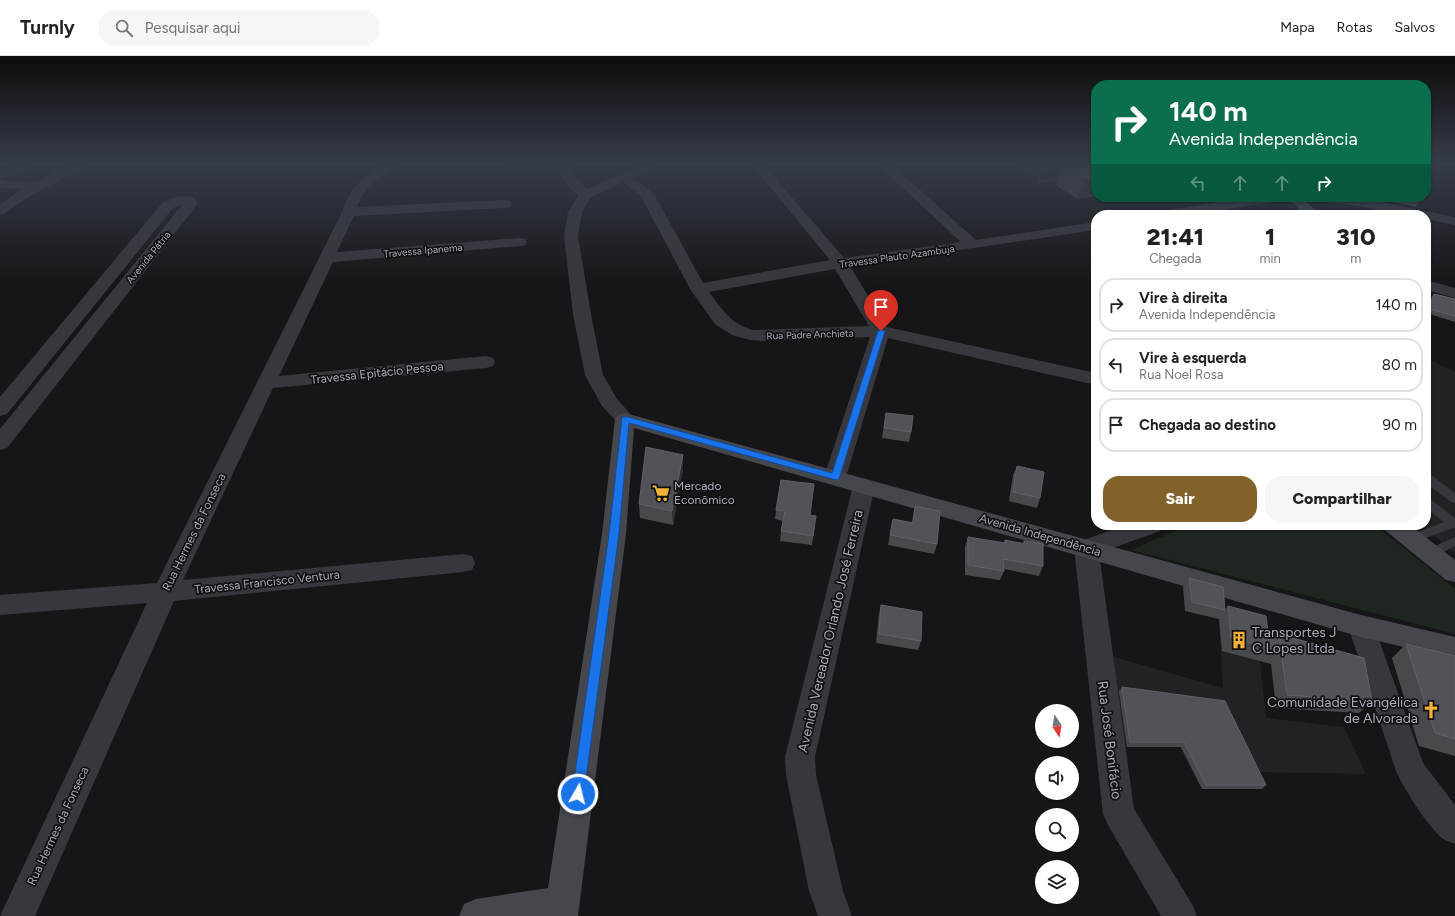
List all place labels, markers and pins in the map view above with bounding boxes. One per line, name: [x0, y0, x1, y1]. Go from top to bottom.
pin: [864, 290, 898, 331]
place label: Mercado Econômico: [674, 479, 735, 507]
supermarket icon: Mercado Econômico: [651, 483, 671, 503]
place label: Transportes J C Lopes Ltda: [1252, 624, 1337, 657]
building icon: Transportes J C Lopes Ltda: [1229, 630, 1249, 650]
place label: Comunidade Evangélica de Alvorada: [1267, 694, 1418, 727]
church icon: Comunidade Evangélica de Alvorada: [1421, 700, 1441, 720]

